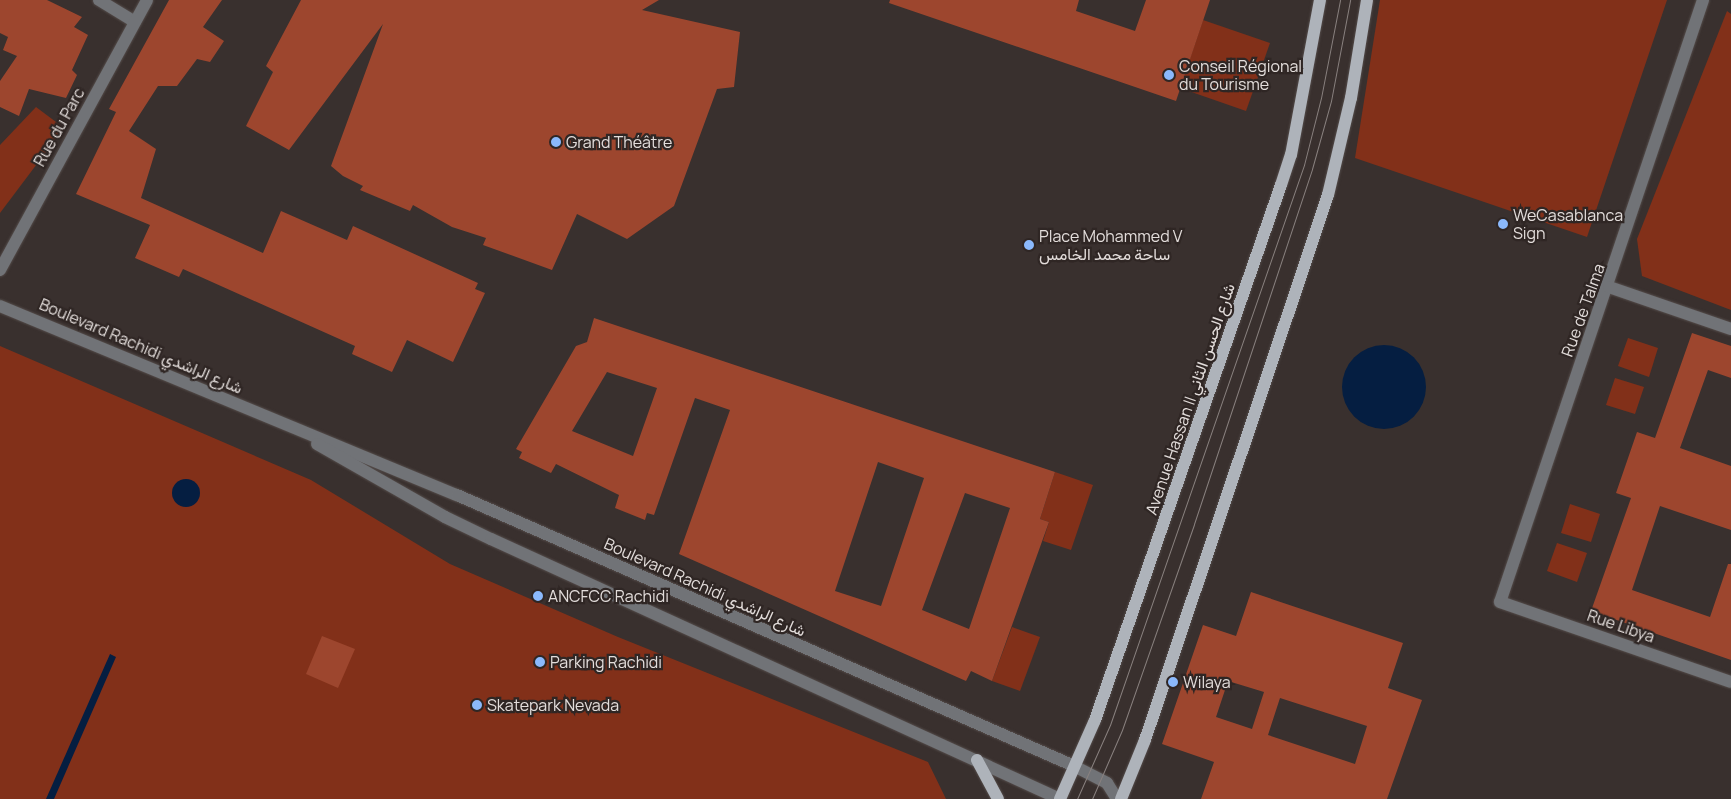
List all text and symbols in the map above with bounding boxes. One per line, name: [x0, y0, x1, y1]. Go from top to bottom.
place label: Conseil Régional du Tourisme: [1179, 56, 1302, 94]
marker: Conseil Régional du Tourisme: [1163, 69, 1175, 81]
street label: Rue du Parc: [30, 84, 88, 170]
place label: Grand Théâtre: [566, 132, 672, 152]
marker: Grand Théâtre: [550, 136, 562, 148]
place label: WeCasablanca Sign: [1513, 205, 1623, 243]
marker: WeCasablanca Sign: [1497, 218, 1509, 230]
place label: Place Mohammed V ساحة محمد الخامس: [1039, 226, 1183, 264]
marker: Place Mohammed V ساحة محمد الخامس: [1023, 239, 1035, 251]
street label: Rue de Talma: [1557, 261, 1609, 359]
street label: Avenue Hassan II شارع الحسن الثاني: [1141, 281, 1239, 517]
street label: Boulevard Rachidi شارع الراشدي: [37, 294, 245, 398]
street label: Boulevard Rachidi شارع الراشدي: [601, 534, 809, 640]
place label: ANCFCC Rachidi: [548, 586, 669, 606]
marker: ANCFCC Rachidi: [532, 590, 544, 602]
street label: Rue Libya: [1585, 606, 1657, 646]
place label: Parking Rachidi: [550, 652, 662, 672]
marker: Parking Rachidi: [534, 656, 546, 668]
place label: Wilaya: [1183, 672, 1231, 692]
marker: Wilaya: [1167, 676, 1179, 688]
place label: Skatepark Nevada: [487, 695, 619, 715]
marker: Skatepark Nevada: [471, 699, 483, 711]

